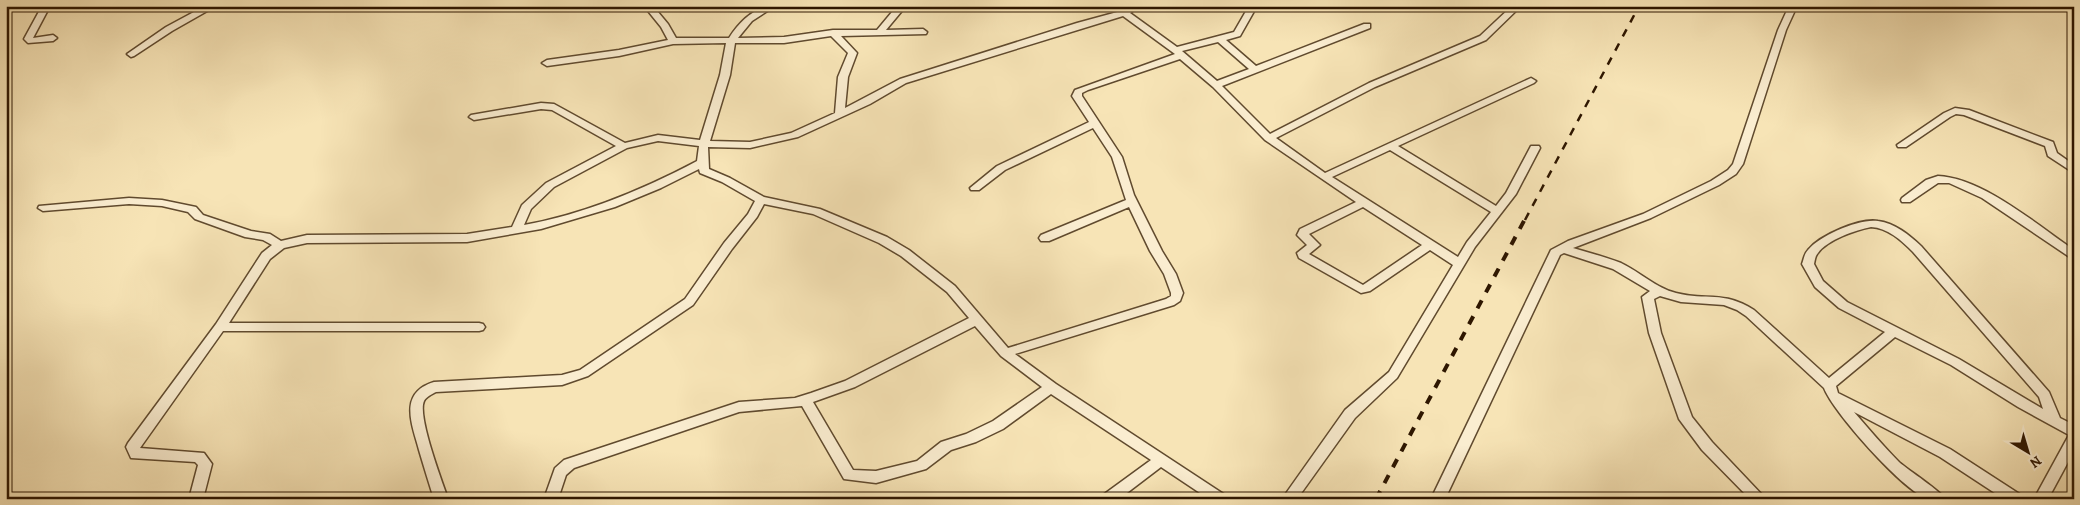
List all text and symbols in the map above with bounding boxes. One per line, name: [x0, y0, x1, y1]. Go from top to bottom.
north arrow: [2002, 428, 2052, 478]
text: N: [2026, 451, 2046, 472]

